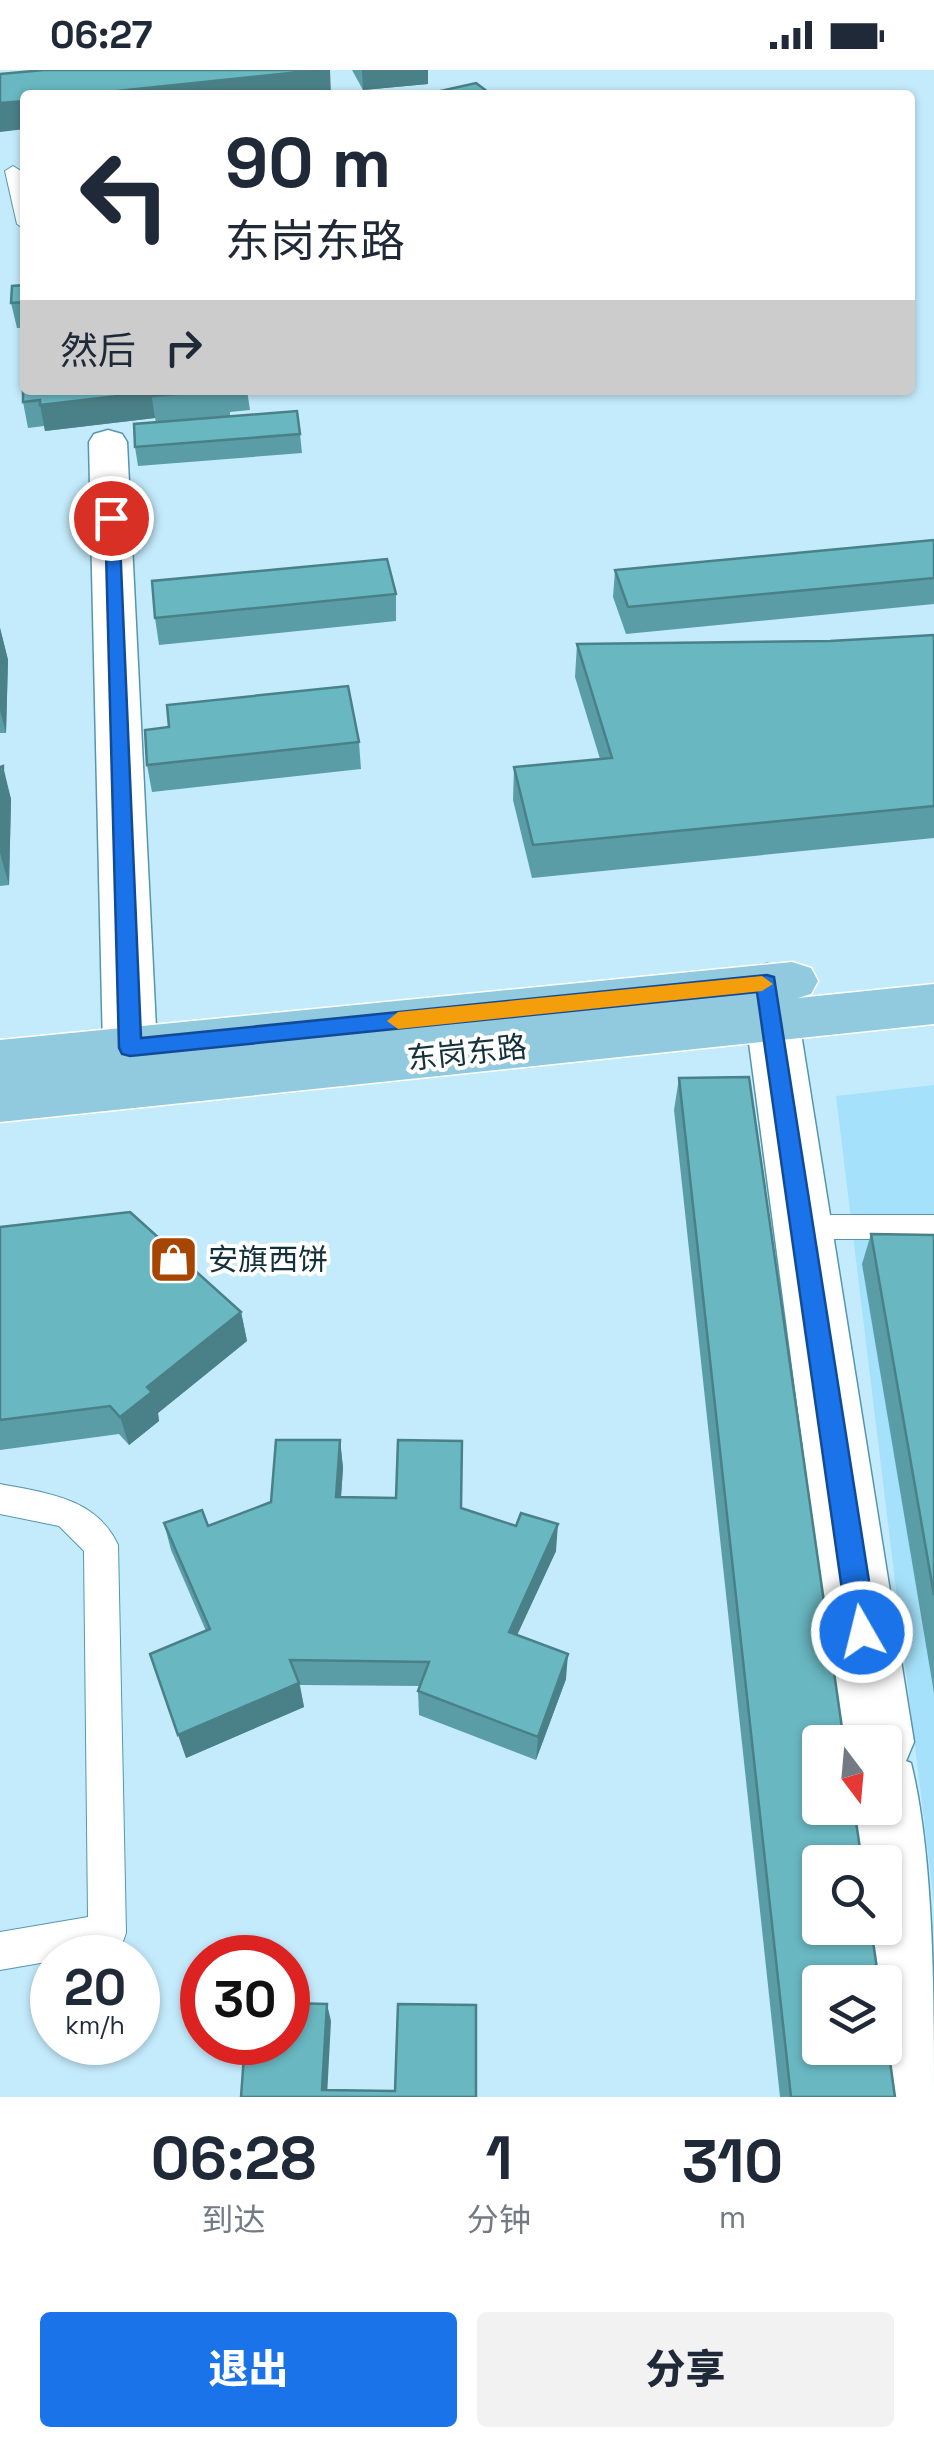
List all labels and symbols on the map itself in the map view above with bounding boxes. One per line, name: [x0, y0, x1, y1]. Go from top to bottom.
pin: [69, 476, 154, 561]
street label: 东岗东路: [405, 1027, 529, 1078]
shop icon: 安旗西饼: [147, 1234, 199, 1286]
place label: 安旗西饼: [208, 1240, 328, 1279]
position arrow: [810, 1580, 914, 1684]
north arrow: [802, 1725, 902, 1825]
speed limit sign: 30: [180, 1935, 310, 2065]

